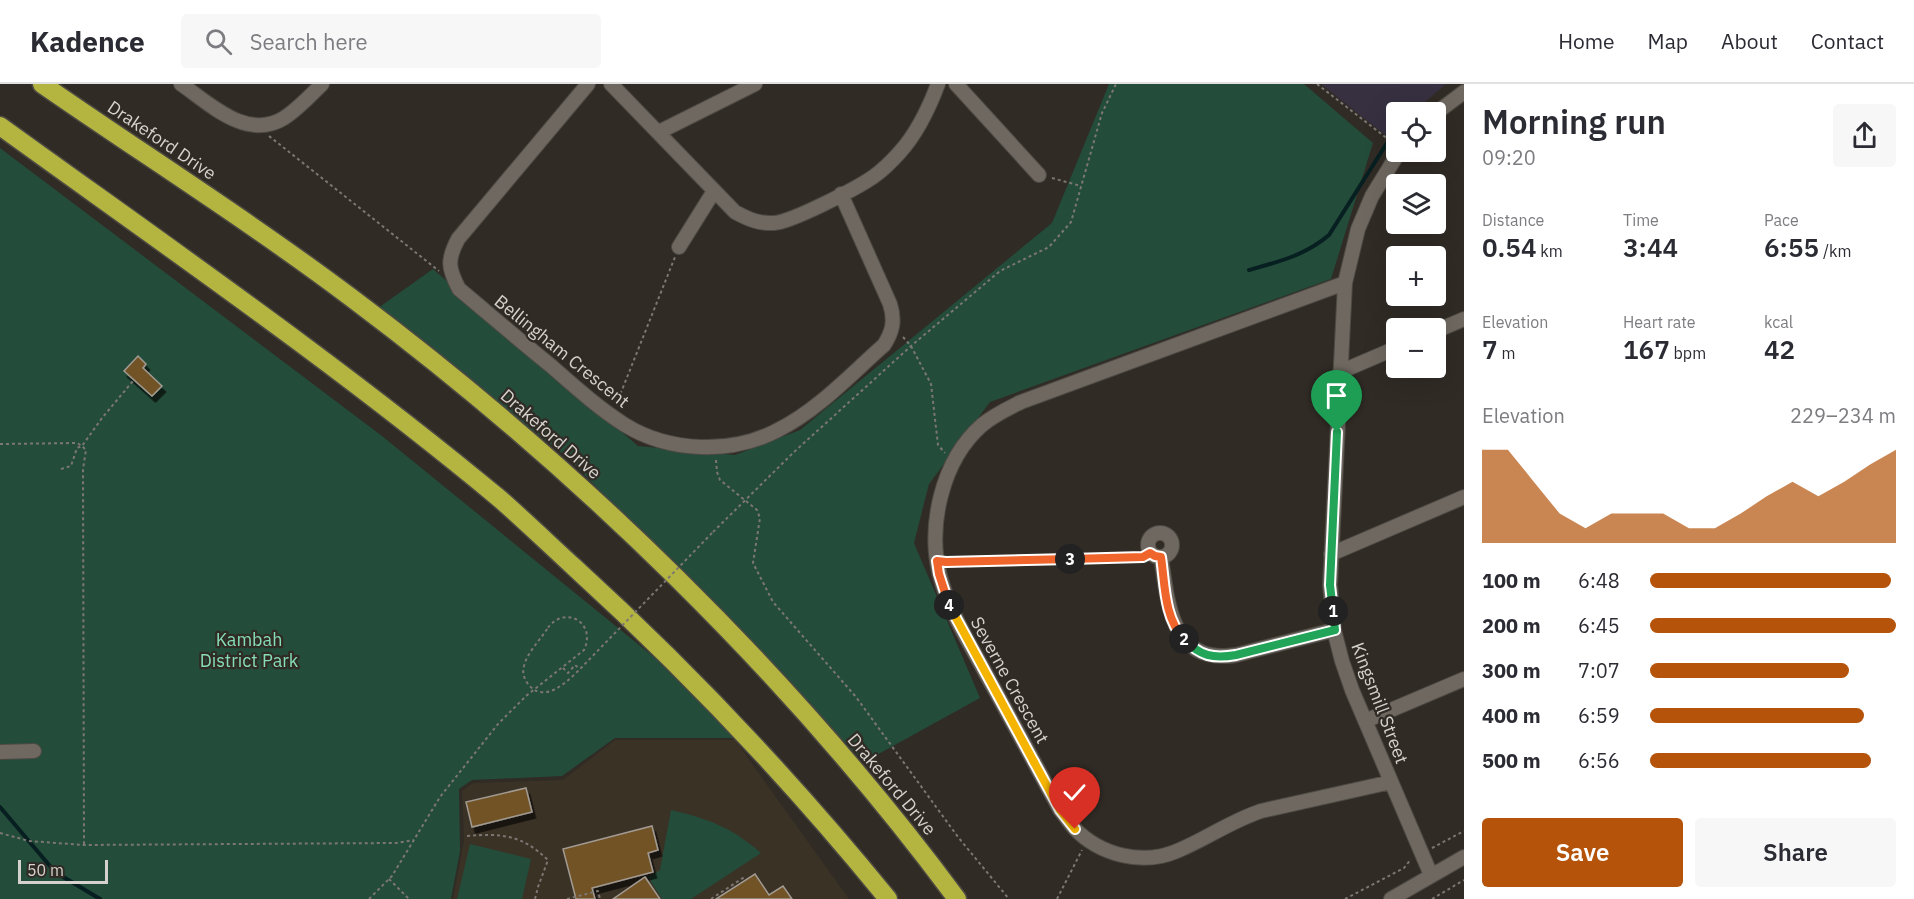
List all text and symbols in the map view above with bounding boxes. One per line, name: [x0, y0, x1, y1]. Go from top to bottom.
search box: [181, 14, 601, 68]
text: Kadence: [30, 23, 145, 60]
icon: search: [202, 25, 235, 58]
text: Search here: [250, 27, 368, 56]
text: Home: [1558, 27, 1615, 55]
text: Map: [1648, 27, 1688, 55]
text: About: [1721, 27, 1778, 55]
text: Contact: [1811, 27, 1884, 55]
street label: Drakeford Drive: [103, 95, 221, 185]
text: Morning run: [1482, 100, 1666, 143]
map controls: [1386, 102, 1446, 378]
button: locate: [1386, 102, 1446, 162]
button: share: [1833, 104, 1896, 167]
text: 09:20: [1482, 144, 1536, 171]
button: layers: [1386, 174, 1446, 234]
text: Distance: [1482, 210, 1544, 230]
text: Time: [1623, 210, 1659, 230]
text: Pace: [1764, 210, 1799, 230]
text: 0.54: [1482, 230, 1537, 264]
text: 3:44: [1623, 230, 1678, 264]
text: 6:55: [1764, 230, 1819, 264]
text: km: [1537, 241, 1563, 261]
text: /km: [1819, 241, 1851, 261]
button: +: [1386, 246, 1446, 306]
street label: Bellingham Crescent: [490, 289, 634, 413]
text: Elevation: [1482, 312, 1548, 332]
text: Heart rate: [1623, 312, 1696, 332]
text: kcal: [1764, 312, 1793, 332]
button: −: [1386, 318, 1446, 378]
text: 7: [1482, 332, 1498, 366]
text: 167: [1623, 332, 1670, 366]
text: 42: [1764, 332, 1795, 366]
text: m: [1498, 343, 1515, 363]
text: bpm: [1670, 343, 1706, 363]
pin: [1311, 370, 1362, 432]
icon: arrive: [1320, 379, 1353, 412]
street label: Drakeford Drive: [496, 384, 606, 484]
text: Elevation: [1482, 402, 1565, 429]
text: 229–234 m: [1790, 402, 1896, 429]
pin: 3: [1055, 544, 1085, 574]
text: 3: [1065, 549, 1075, 569]
text: 100 m: [1482, 567, 1541, 594]
text: 6:48: [1578, 567, 1620, 594]
pin: 4: [934, 590, 964, 620]
text: 4: [944, 595, 954, 615]
pin: 1: [1318, 596, 1348, 626]
text: 1: [1328, 601, 1338, 621]
text: 200 m: [1482, 612, 1541, 639]
text: 6:45: [1578, 612, 1620, 639]
street label: Severne Crescent: [966, 613, 1054, 747]
pin: 2: [1169, 624, 1199, 654]
park label: Kambah District Park: [200, 628, 299, 672]
text: 2: [1179, 629, 1189, 649]
street label: Kingsmill Street: [1346, 639, 1414, 767]
text: 300 m: [1482, 657, 1541, 684]
text: 7:07: [1578, 657, 1620, 684]
text: 400 m: [1482, 702, 1541, 729]
text: 6:59: [1578, 702, 1620, 729]
street label: Drakeford Drive: [843, 728, 941, 840]
text: 500 m: [1482, 747, 1541, 774]
text: 6:56: [1578, 747, 1620, 774]
pin: [1049, 767, 1100, 829]
icon: check: [1058, 776, 1091, 809]
button: Save: [1482, 818, 1683, 887]
button: Share: [1695, 818, 1896, 887]
scale bar: [18, 857, 108, 884]
text: 50 m: [27, 860, 64, 880]

